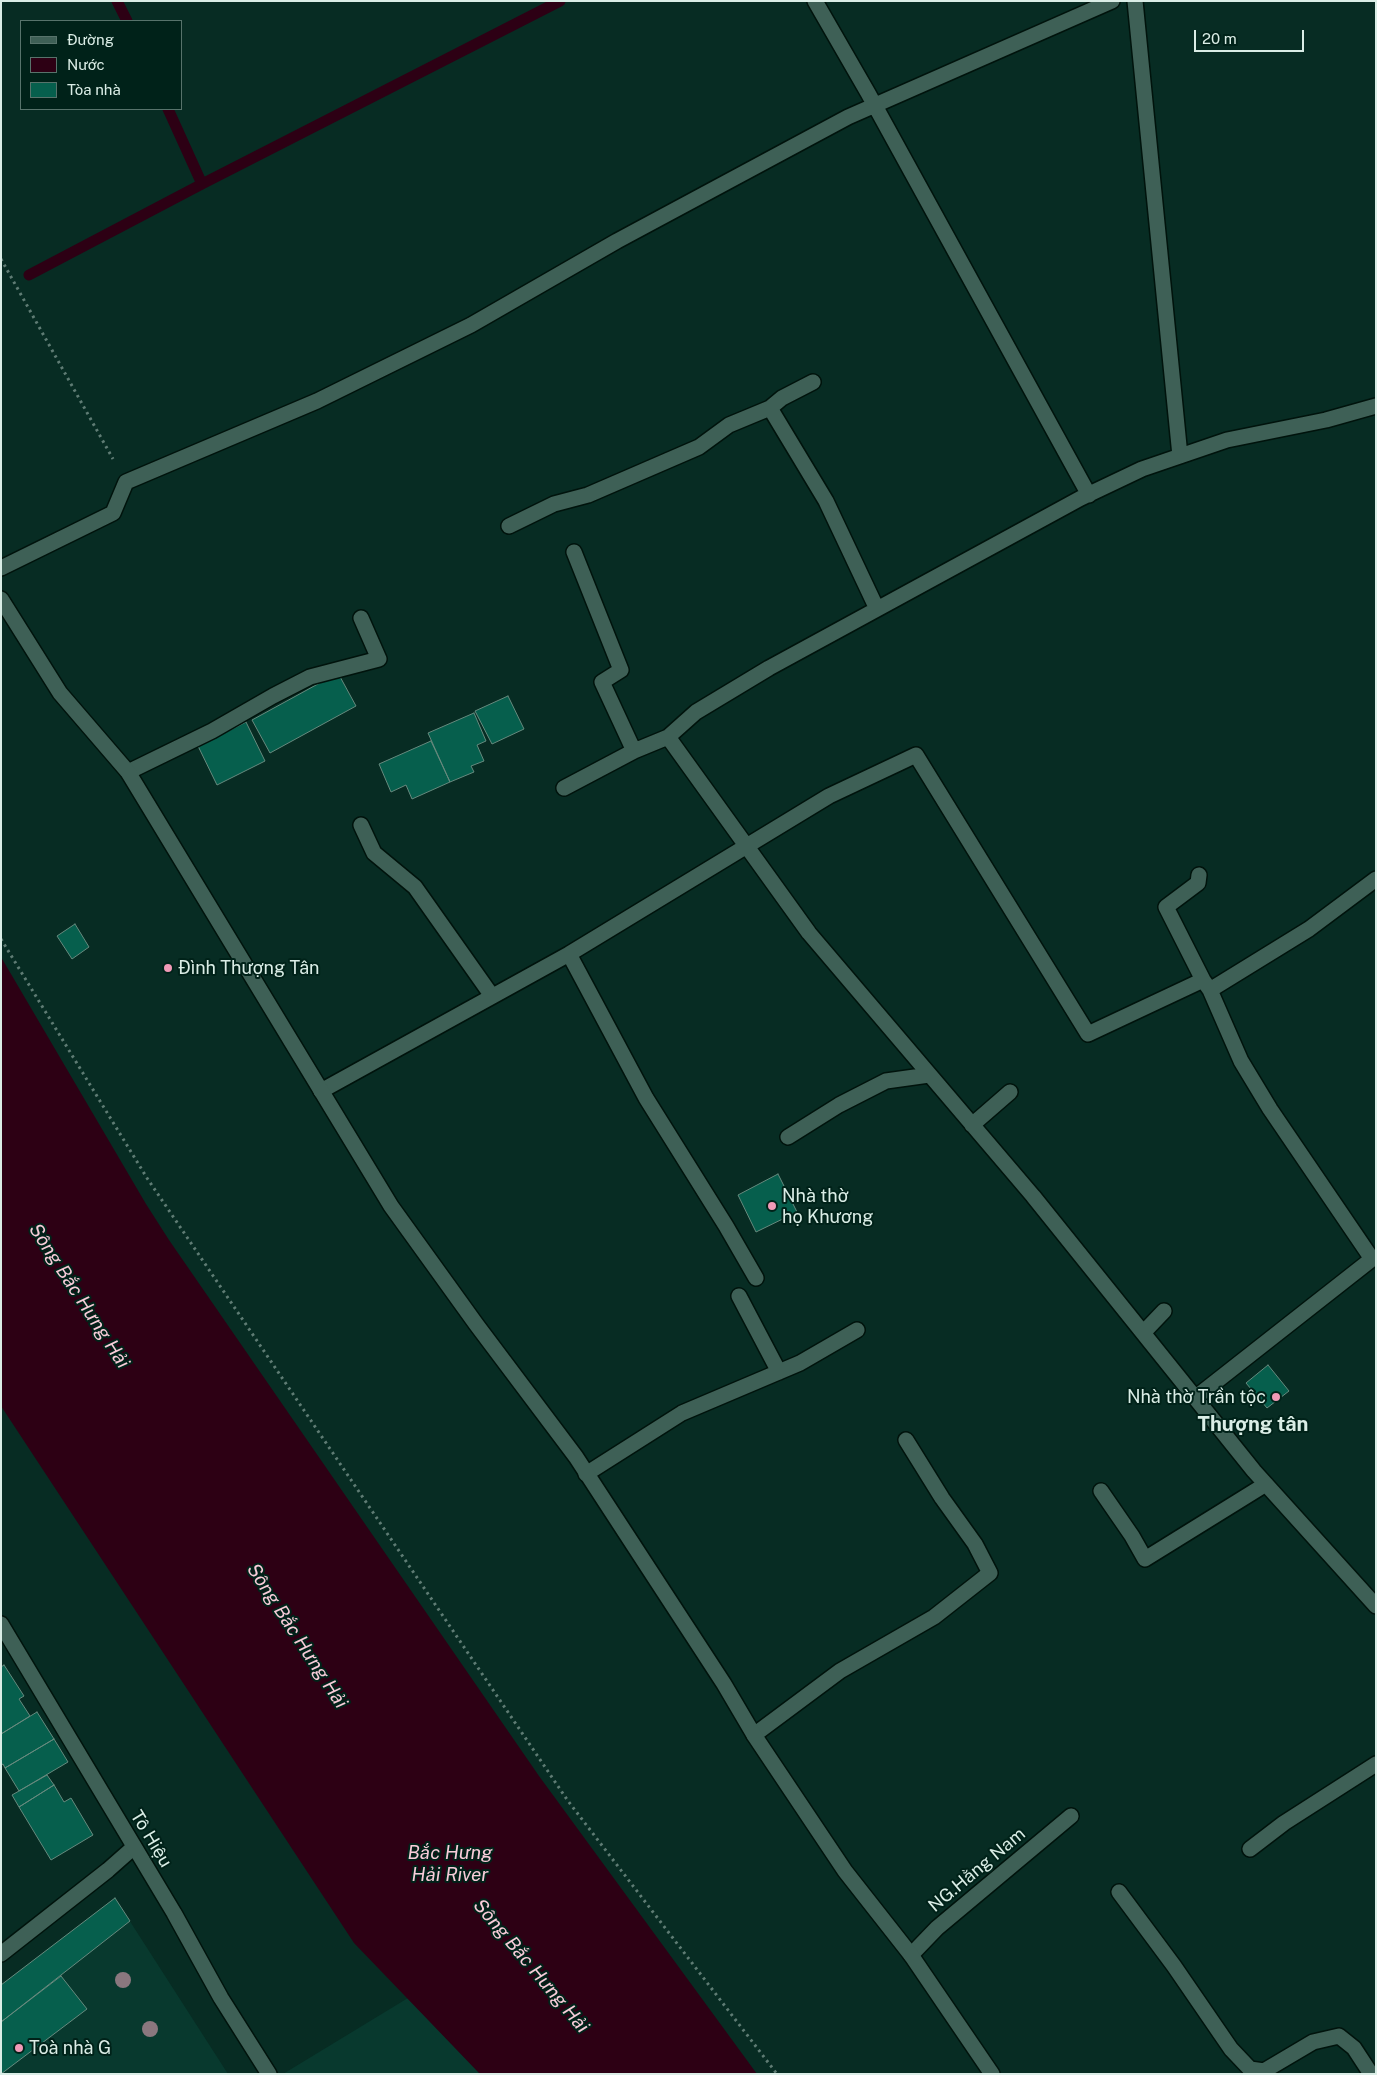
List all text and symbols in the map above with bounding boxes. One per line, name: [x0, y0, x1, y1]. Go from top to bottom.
legend: [20, 20, 182, 110]
scale bar: [1197, 20, 1307, 52]
text: 20 m: [1202, 30, 1237, 47]
text: Đường: [67, 31, 114, 48]
text: Nước: [67, 56, 105, 73]
text: Tòa nhà: [67, 81, 121, 98]
place label: Đình Thượng Tân: [178, 957, 319, 979]
marker: Đình Thượng Tân: [162, 962, 174, 974]
place label: Nhà thờ họ Khương: [782, 1185, 873, 1228]
marker: Nhà thờ họ Khương: [766, 1200, 778, 1212]
water label: Sông Bắc Hưng Hải: [24, 1219, 134, 1373]
place label: Nhà thờ Trần tộc: [1127, 1386, 1266, 1408]
marker: Nhà thờ Trần tộc: [1270, 1391, 1282, 1403]
district label: Thượng tân: [1198, 1413, 1308, 1437]
water label: Sông Bắc Hưng Hải: [242, 1559, 352, 1713]
street label: Tô Hiệu: [126, 1807, 176, 1871]
street label: NG.Hằng Nam: [924, 1823, 1030, 1917]
water label: Bắc Hưng Hải River: [408, 1842, 492, 1886]
water label: Sông Bắc Hưng Hải: [468, 1894, 594, 2038]
place label: Toà nhà G: [29, 2037, 111, 2059]
marker: Toà nhà G: [13, 2042, 25, 2054]

